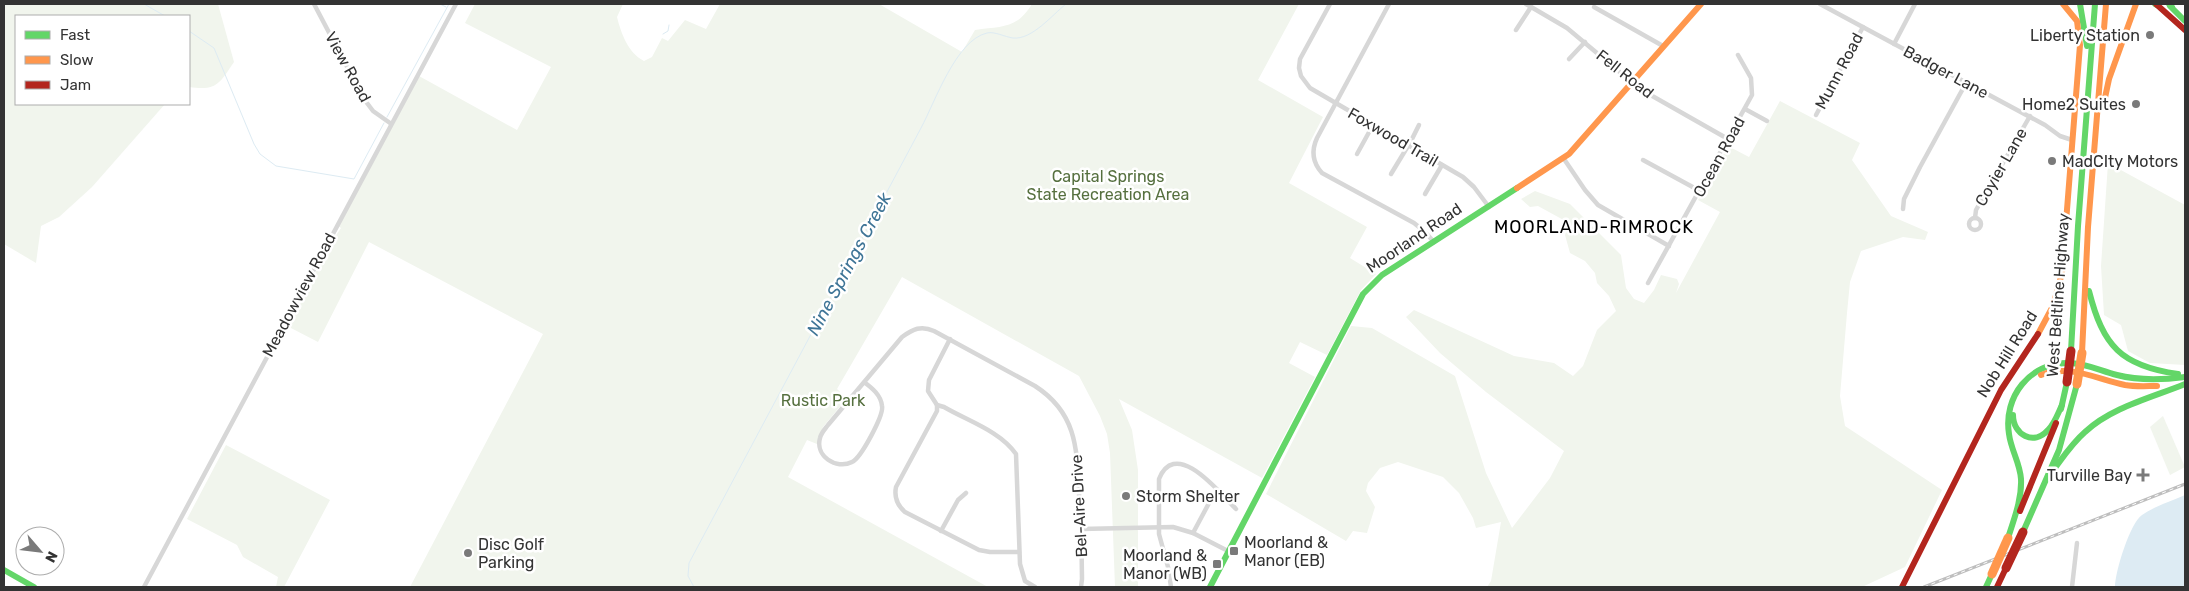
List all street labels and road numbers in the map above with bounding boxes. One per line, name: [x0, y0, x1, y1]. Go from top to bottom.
street label: View Road: [321, 29, 375, 105]
street label: Munn Road: [1811, 30, 1867, 112]
street label: Badger Lane: [1900, 42, 1992, 102]
street label: Fell Road: [1592, 46, 1658, 102]
street label: Foxwood Trail: [1344, 103, 1442, 171]
street label: Ocean Road: [1689, 113, 1749, 201]
street label: Coyier Lane: [1971, 124, 2031, 210]
street label: Moorland Road: [1363, 199, 1465, 277]
street label: West Beltline Highway: [2043, 212, 2073, 378]
street label: Meadowview Road: [258, 230, 340, 360]
street label: Nob Hill Road: [1973, 307, 2041, 401]
street label: Bel-Aire Drive: [1067, 454, 1091, 558]

